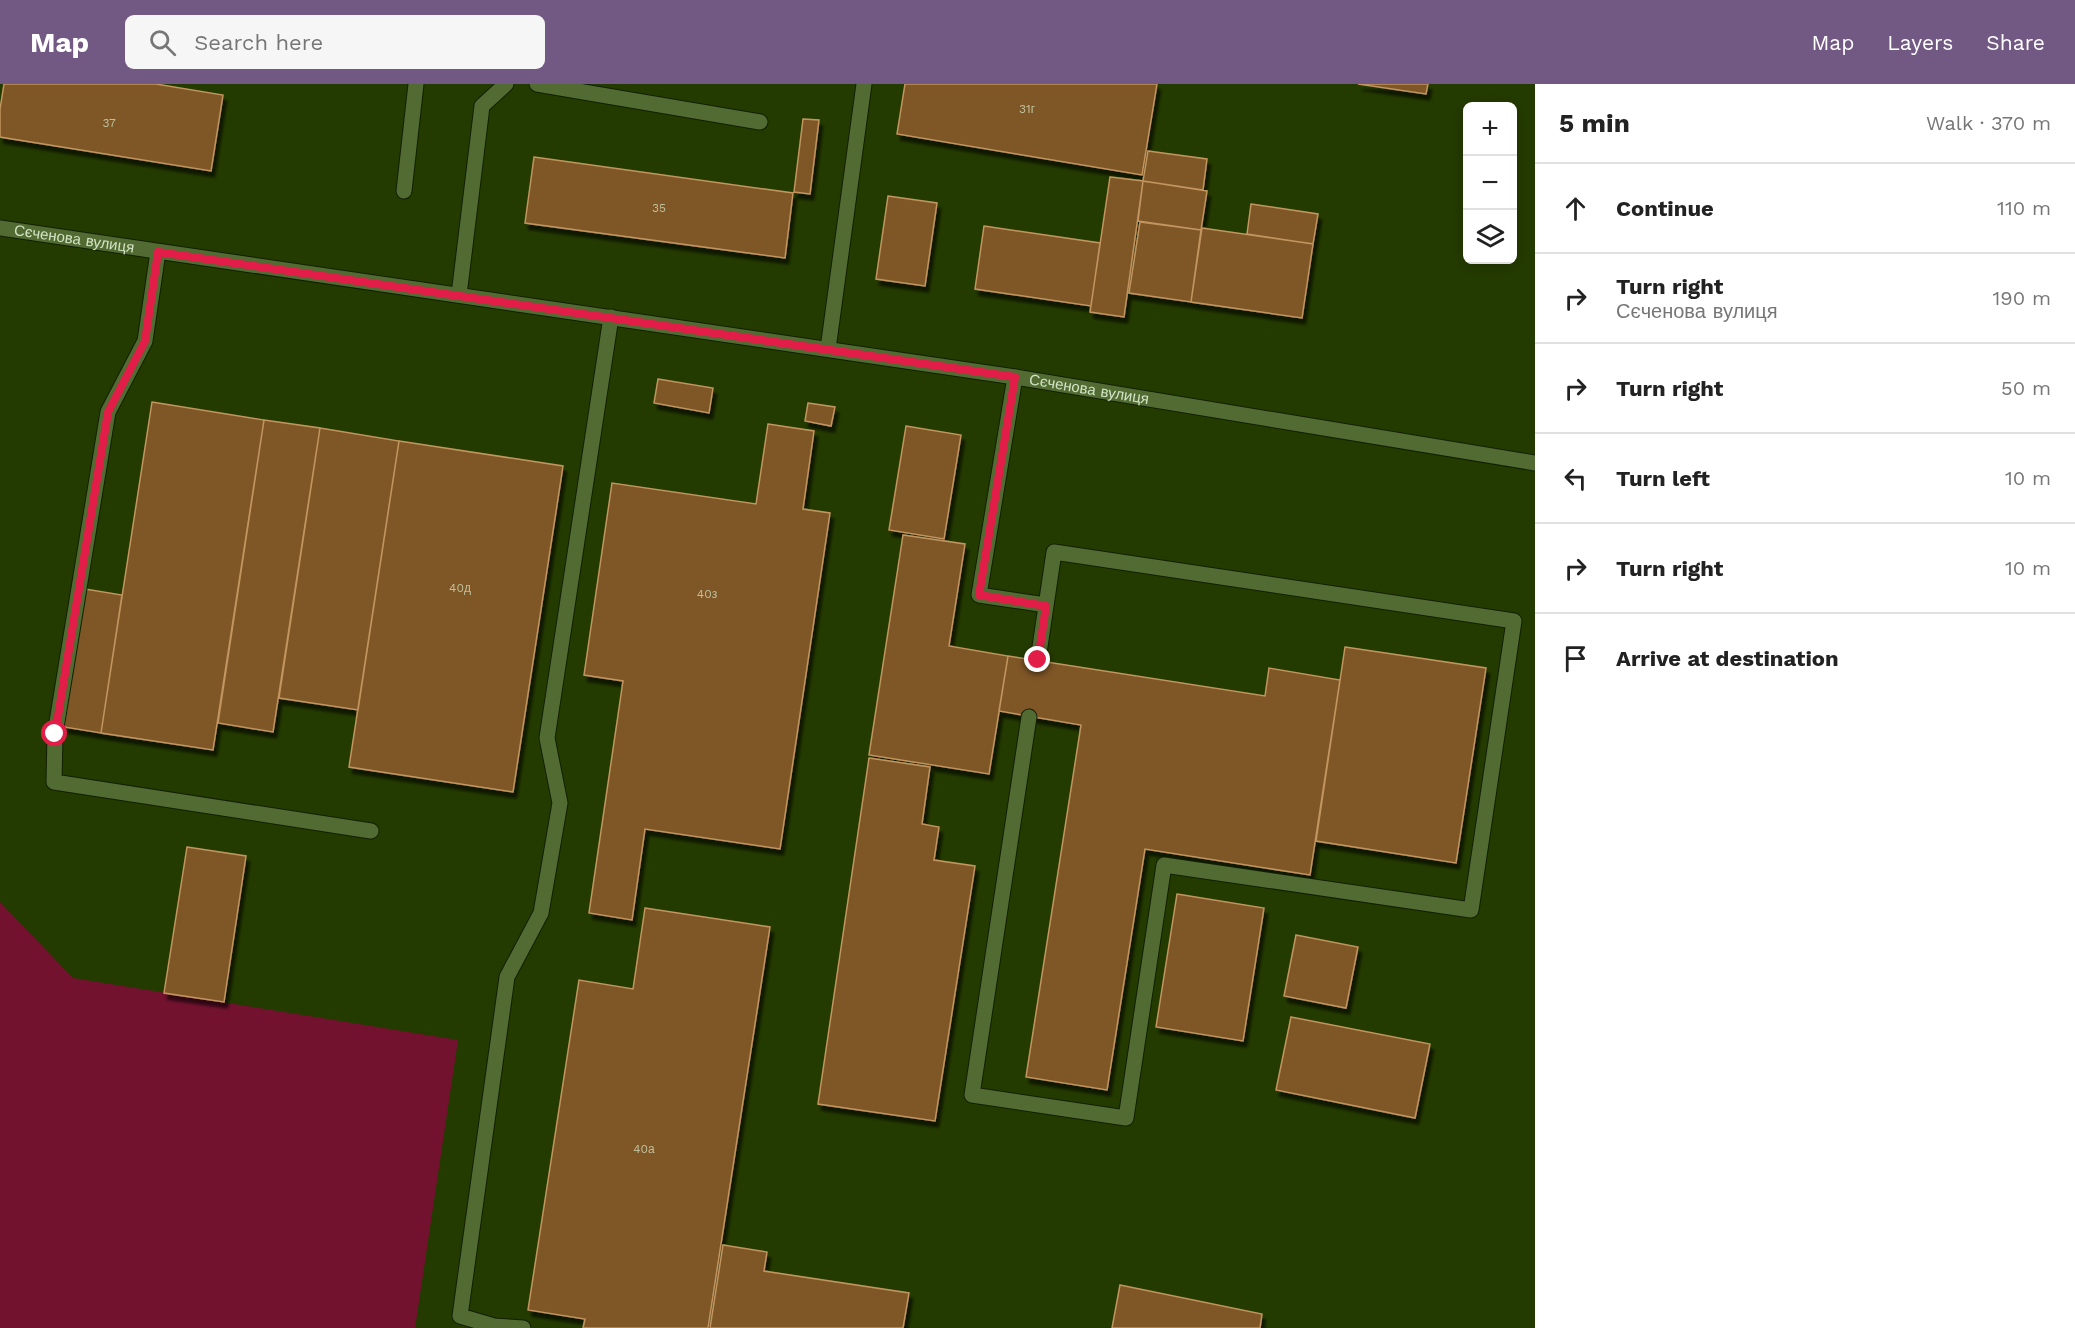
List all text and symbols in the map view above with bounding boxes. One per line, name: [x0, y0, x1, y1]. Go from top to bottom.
search box: [125, 15, 545, 69]
text: Map: [30, 26, 89, 59]
icon: search: [146, 26, 179, 59]
text: Search here: [194, 30, 323, 55]
text: Map: [1811, 30, 1854, 55]
text: Layers: [1887, 30, 1953, 55]
text: Share: [1986, 30, 2045, 55]
house number: 31г: [1019, 102, 1036, 116]
map controls: [1463, 102, 1517, 264]
button: +: [1463, 102, 1517, 156]
text: 5 min: [1559, 108, 1630, 138]
text: Walk · 370 m: [1926, 111, 2051, 135]
house number: 37: [102, 116, 116, 130]
button: −: [1463, 156, 1517, 210]
icon: ahead: [1559, 192, 1592, 225]
text: Continue: [1616, 196, 1714, 221]
text: 110 m: [1997, 196, 2051, 220]
house number: 35: [652, 201, 666, 215]
button: layers: [1463, 210, 1517, 264]
street label: Сєченова вулиця: [13, 221, 136, 257]
text: Turn right: [1616, 274, 1723, 299]
icon: right: [1559, 282, 1592, 315]
text: 190 m: [1993, 286, 2051, 310]
text: Сєченова вулиця: [1616, 299, 1778, 323]
street label: Сєченова вулиця: [1028, 370, 1150, 408]
icon: right: [1559, 372, 1592, 405]
text: Turn right: [1616, 376, 1723, 401]
text: 50 m: [2001, 376, 2051, 400]
icon: left: [1559, 462, 1592, 495]
text: Turn left: [1616, 466, 1710, 491]
text: 10 m: [2005, 466, 2051, 490]
icon: right: [1559, 552, 1592, 585]
text: Turn right: [1616, 556, 1723, 581]
text: 10 m: [2005, 556, 2051, 580]
house number: 40д: [449, 581, 471, 595]
house number: 40з: [697, 587, 718, 601]
icon: arrive: [1559, 642, 1592, 675]
route end: [1024, 646, 1050, 672]
text: Arrive at destination: [1616, 646, 1839, 671]
route start: [41, 720, 67, 746]
house number: 40а: [633, 1142, 655, 1156]

